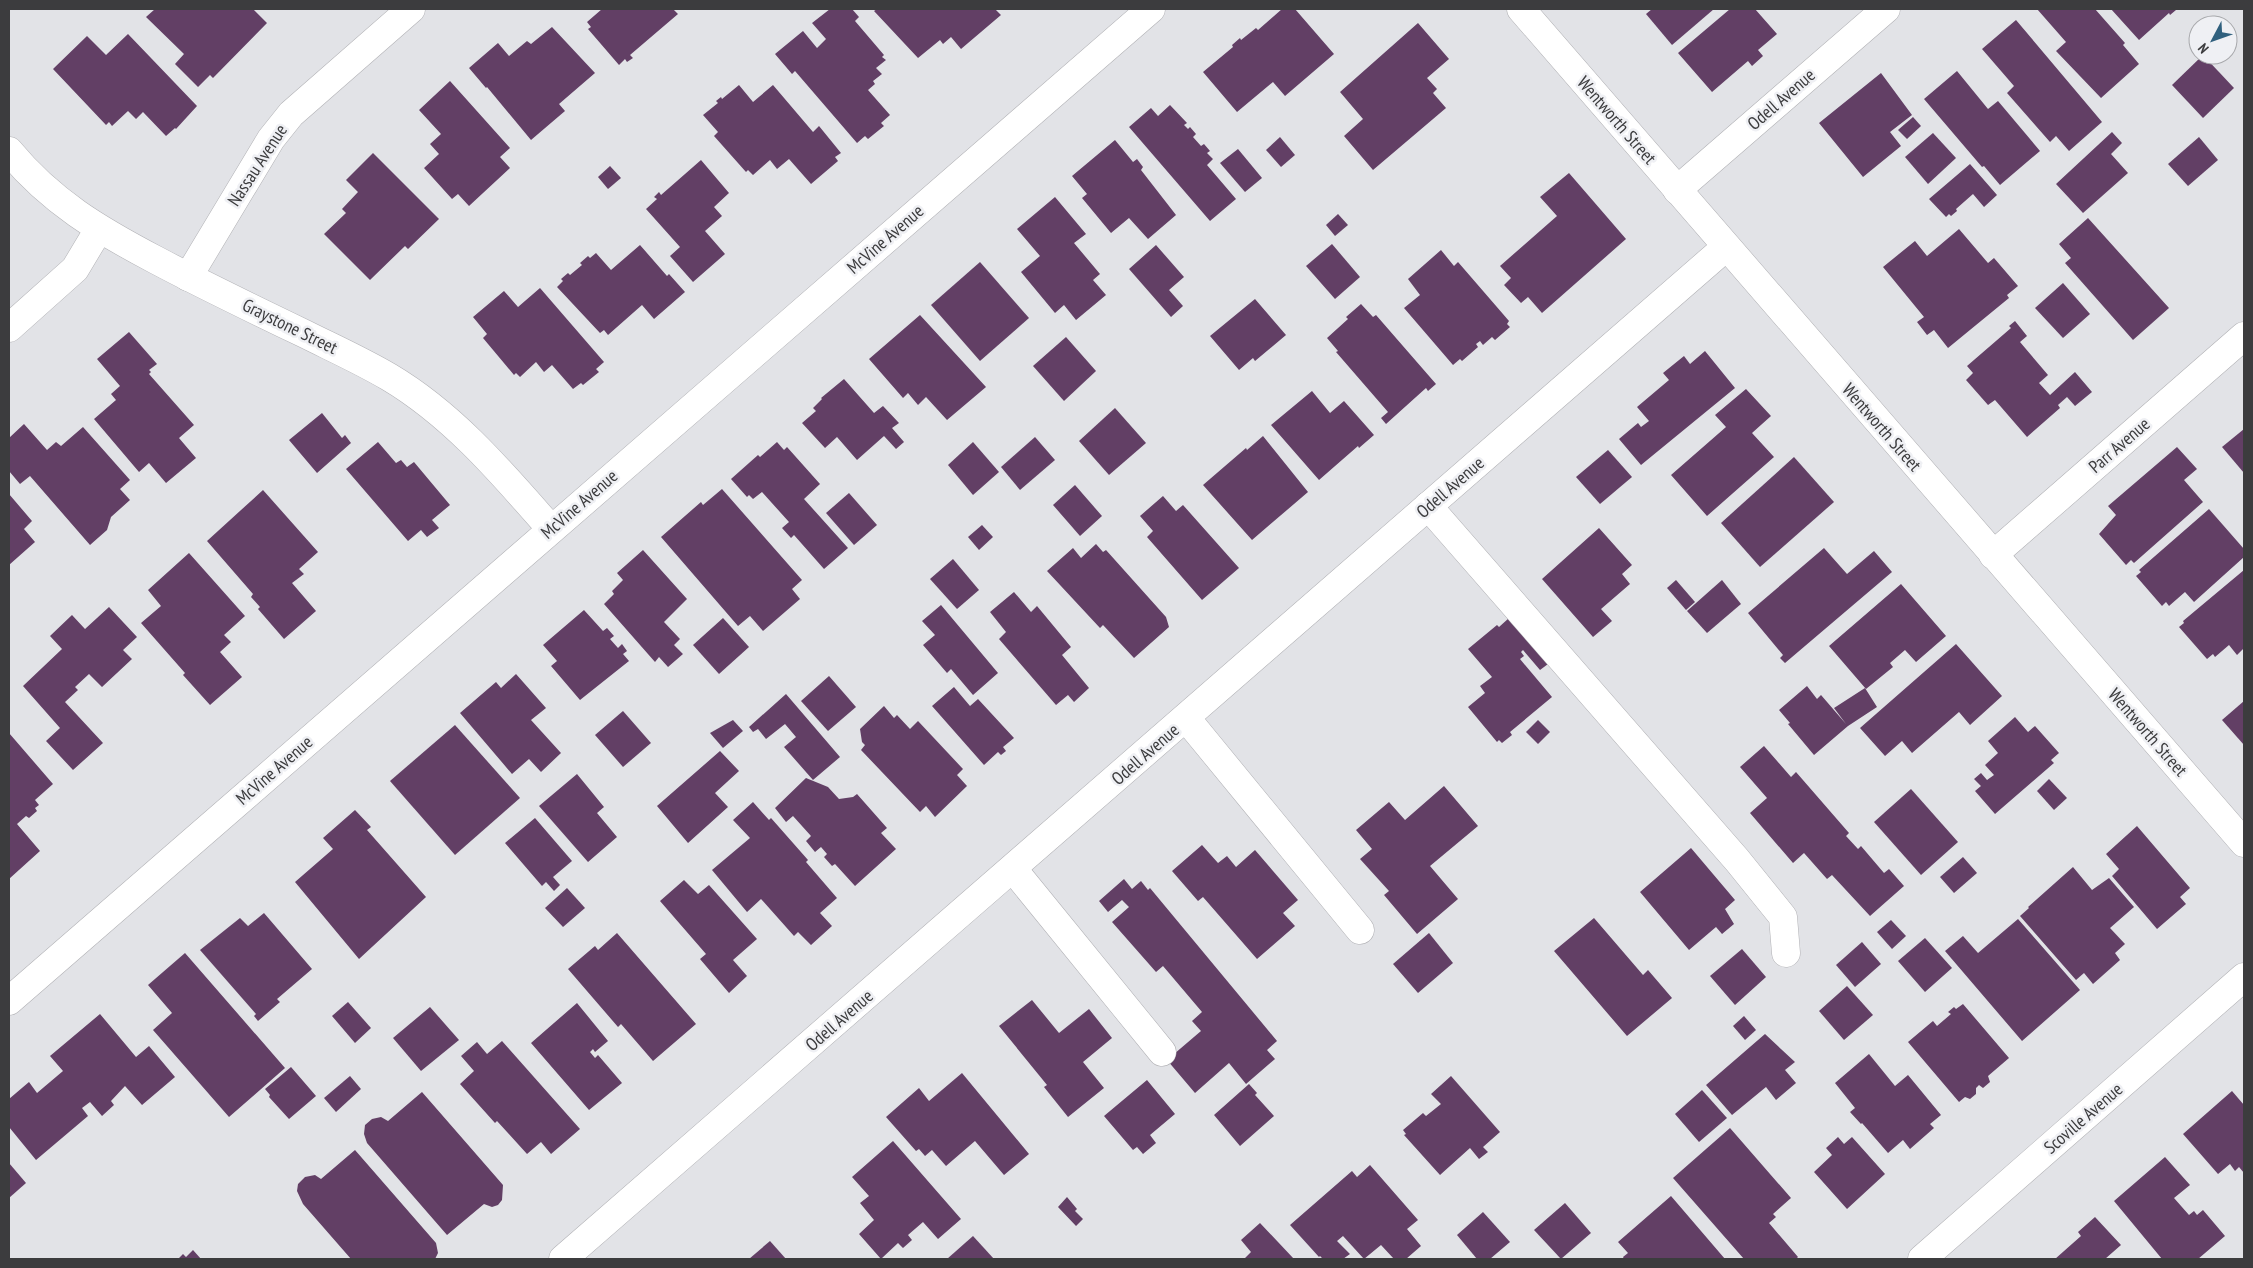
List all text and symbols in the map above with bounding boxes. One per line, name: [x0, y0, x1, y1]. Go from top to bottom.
north arrow: [2188, 15, 2238, 65]
text: N: [2194, 40, 2212, 57]
street label: Odell Avenue: [1742, 63, 1820, 135]
street label: Wentworth Street: [1572, 71, 1662, 169]
street label: Nassau Avenue: [222, 120, 292, 210]
street label: McVine Avenue: [842, 199, 928, 279]
street label: Graystone Street: [239, 293, 341, 359]
street label: Wentworth Street: [1837, 378, 1927, 476]
street label: Parr Avenue: [2084, 412, 2154, 478]
street label: Odell Avenue: [1411, 451, 1489, 523]
street label: McVine Avenue: [536, 464, 622, 544]
street label: Wentworth Street: [2103, 683, 2193, 781]
street label: Odell Avenue: [1106, 718, 1184, 790]
street label: McVine Avenue: [231, 730, 317, 810]
street label: Odell Avenue: [800, 984, 878, 1056]
street label: Scoville Avenue: [2039, 1078, 2127, 1158]

